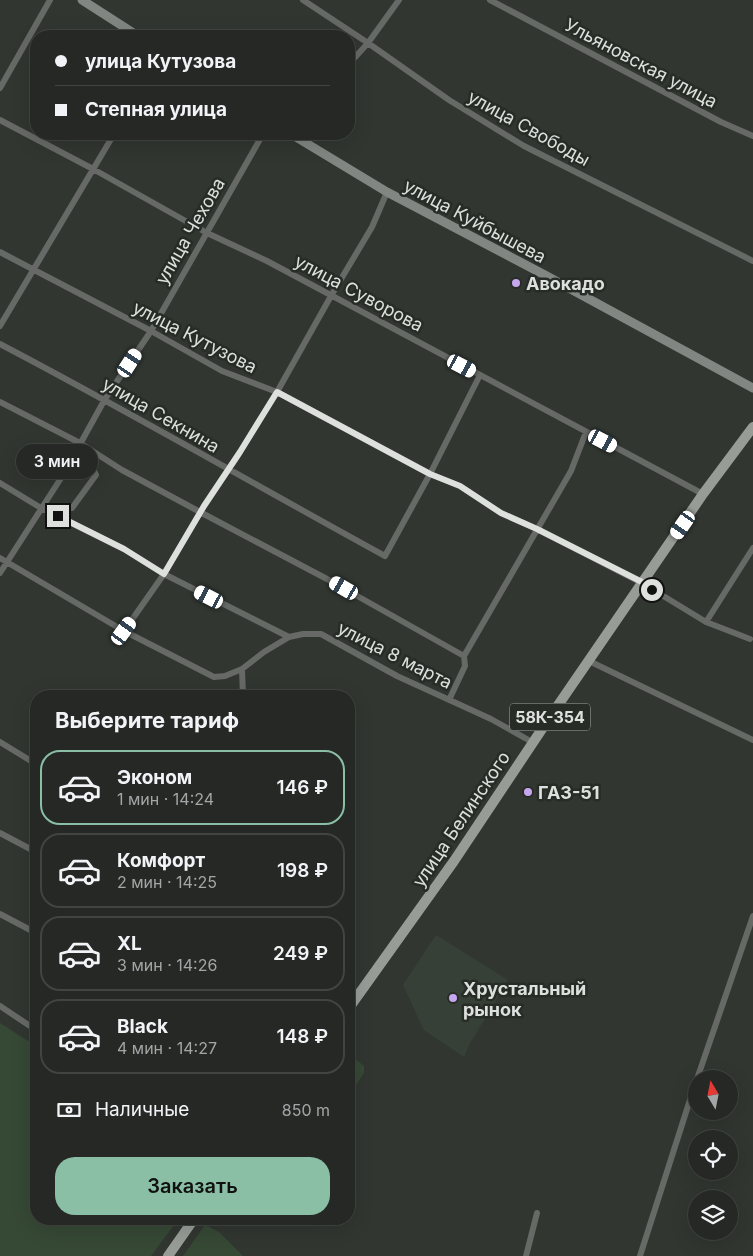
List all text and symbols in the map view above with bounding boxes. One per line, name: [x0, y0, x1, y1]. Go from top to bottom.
street label: Ульяновская улица: [561, 14, 721, 112]
text: улица Кутузова: [85, 50, 236, 73]
street label: улица Свободы: [464, 86, 594, 170]
text: Степная улица: [85, 98, 227, 121]
street label: улица Чехова: [151, 174, 229, 288]
street label: улица Куйбышева: [400, 175, 550, 267]
street label: улица Суворова: [291, 250, 427, 336]
place label: Авокадо: [526, 273, 605, 294]
marker: Авокадо: [510, 277, 522, 289]
street label: улица Кутузова: [129, 297, 261, 377]
car: [115, 346, 144, 380]
car: [445, 352, 478, 380]
street label: улица Секнина: [99, 373, 223, 457]
car: [586, 427, 619, 455]
callout: 3 мин: [17, 444, 99, 478]
text: 3 мин: [34, 451, 80, 471]
route end: [47, 505, 69, 527]
car: [668, 508, 697, 542]
car: [327, 574, 360, 602]
route start: [641, 579, 663, 601]
car: [192, 584, 225, 610]
car: [109, 614, 138, 648]
street label: улица 8 марта: [334, 617, 456, 693]
road number: 58К-354: [510, 704, 590, 730]
text: Выберите тариф: [55, 707, 239, 733]
street label: улица Белинского: [408, 747, 514, 891]
icon: car: [57, 765, 102, 810]
text: Эконом: [117, 766, 192, 789]
text: 146 ₽: [277, 776, 328, 799]
place label: ГАЗ-51: [538, 782, 600, 803]
marker: ГАЗ-51: [522, 786, 534, 798]
text: 1 мин · 14:24: [117, 789, 214, 809]
icon: car: [57, 848, 102, 893]
text: Комфорт: [117, 849, 205, 872]
text: 198 ₽: [277, 859, 328, 882]
text: 2 мин · 14:25: [117, 872, 217, 892]
icon: car: [57, 931, 102, 976]
text: XL: [117, 932, 142, 955]
text: 249 ₽: [273, 942, 328, 965]
text: 3 мин · 14:26: [117, 955, 217, 975]
place label: Хрустальный рынок: [463, 978, 586, 1020]
marker: Хрустальный рынок: [447, 992, 459, 1004]
icon: car: [57, 1014, 102, 1059]
text: Black: [117, 1015, 168, 1038]
text: 148 ₽: [277, 1025, 328, 1048]
text: 4 мин · 14:27: [117, 1038, 217, 1058]
north arrow: [688, 1070, 738, 1120]
map controls: [688, 1070, 738, 1240]
icon: cash: [55, 1096, 83, 1124]
text: Наличные: [95, 1098, 189, 1121]
text: 850 m: [282, 1100, 330, 1120]
button: locate: [688, 1130, 738, 1180]
button: Заказать: [55, 1157, 330, 1215]
button: layers: [688, 1190, 738, 1240]

